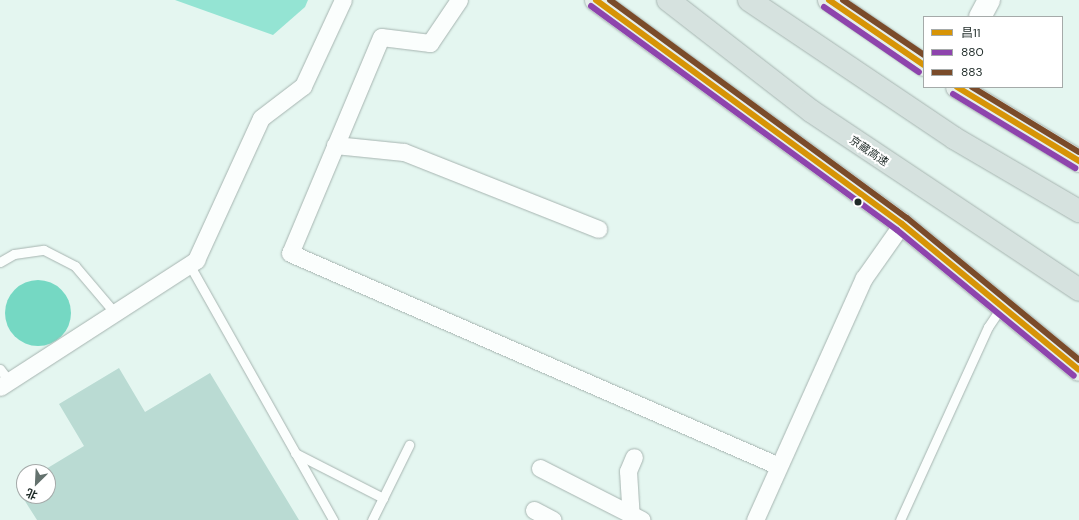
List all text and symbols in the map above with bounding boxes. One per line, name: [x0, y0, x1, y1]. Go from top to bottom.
legend: [923, 16, 1063, 88]
text: 昌11: [961, 25, 981, 41]
text: 880: [961, 44, 984, 60]
text: 883: [961, 64, 983, 80]
street label: 京藏高速: [847, 133, 891, 169]
unlabelled marker: [853, 197, 863, 207]
north arrow: [16, 464, 56, 504]
text: 北: [24, 485, 39, 503]

